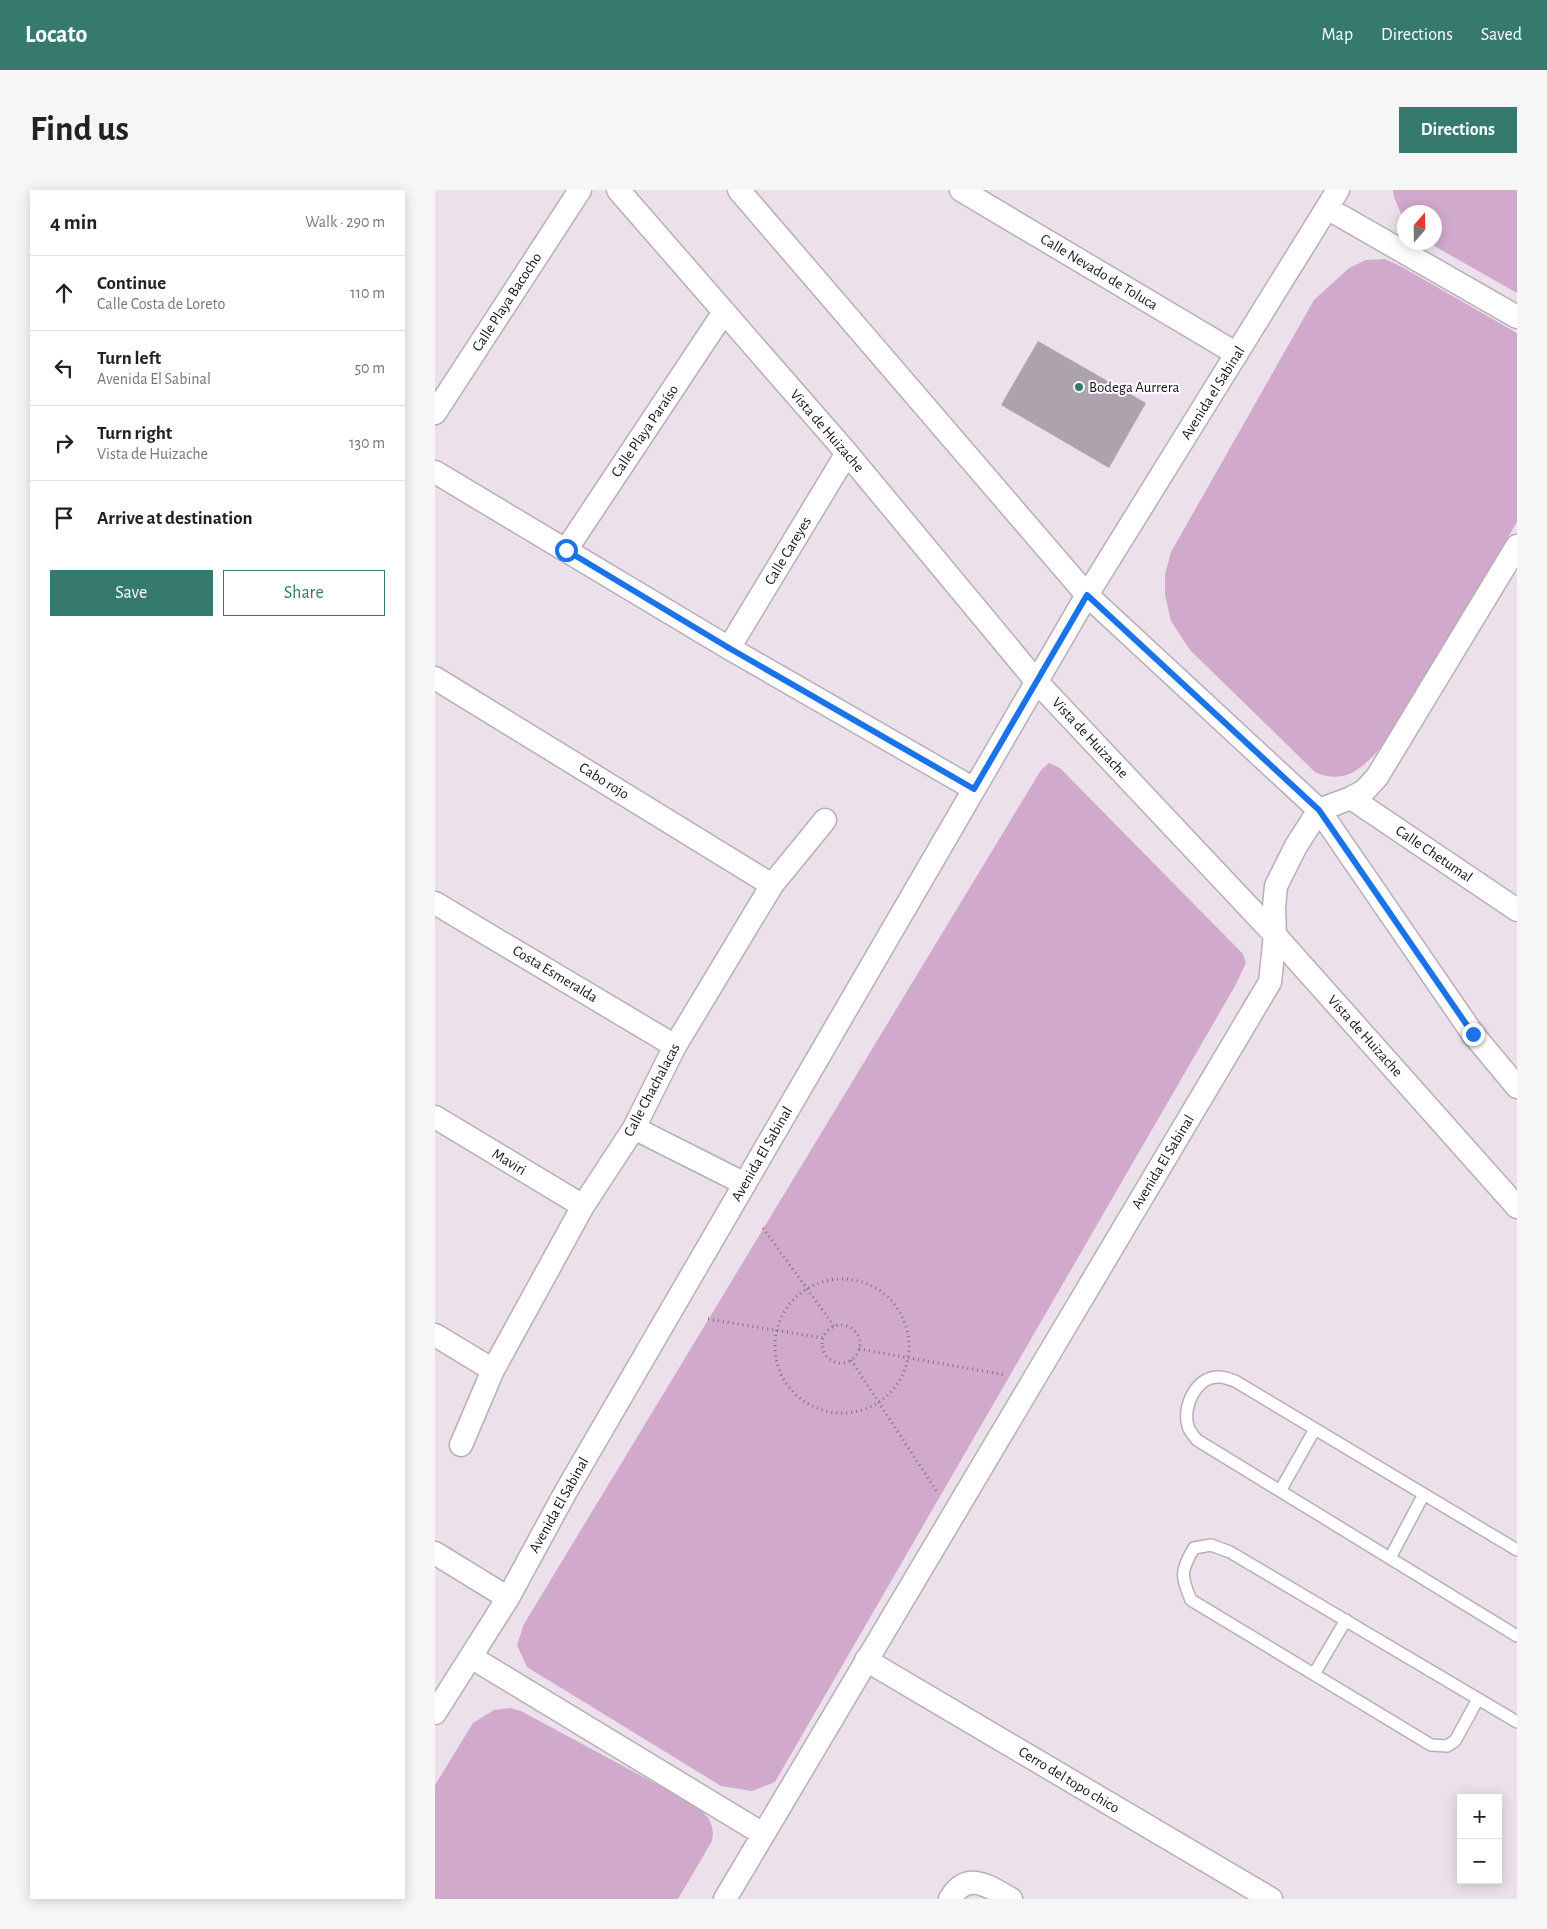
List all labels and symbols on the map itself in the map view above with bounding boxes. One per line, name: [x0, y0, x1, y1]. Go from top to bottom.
north arrow: [1397, 205, 1442, 250]
street label: Calle Nevado de Toluca: [1038, 231, 1160, 313]
street label: Calle Playa Bacocho: [470, 250, 544, 354]
street label: Avenida el Sabinal: [1178, 344, 1248, 442]
place label: Bodega Aurrera: [1089, 380, 1179, 395]
marker: Bodega Aurrera: [1073, 381, 1085, 393]
street label: Calle Playa Paraíso: [609, 382, 681, 480]
street label: Vista de Huizache: [787, 387, 867, 475]
street label: Calle Careyes: [762, 514, 814, 588]
route start: [555, 539, 578, 562]
street label: Vista de Huizache: [1049, 695, 1131, 781]
street label: Cabo rojo: [576, 760, 632, 802]
street label: Calle Chetumal: [1393, 823, 1475, 885]
street label: Costa Esmeralda: [510, 943, 600, 1005]
street label: Vista de Huizache: [1325, 992, 1405, 1080]
route end: [1462, 1023, 1485, 1046]
street label: Calle Chachalacas: [621, 1041, 683, 1139]
street label: Avenida El Sabinal: [729, 1104, 795, 1204]
street label: Avenida El Sabinal: [1129, 1112, 1197, 1212]
street label: Maviri: [489, 1146, 529, 1178]
street label: Avenida El Sabinal: [527, 1455, 591, 1555]
street label: Cerro del topo chico: [1016, 1744, 1122, 1816]

